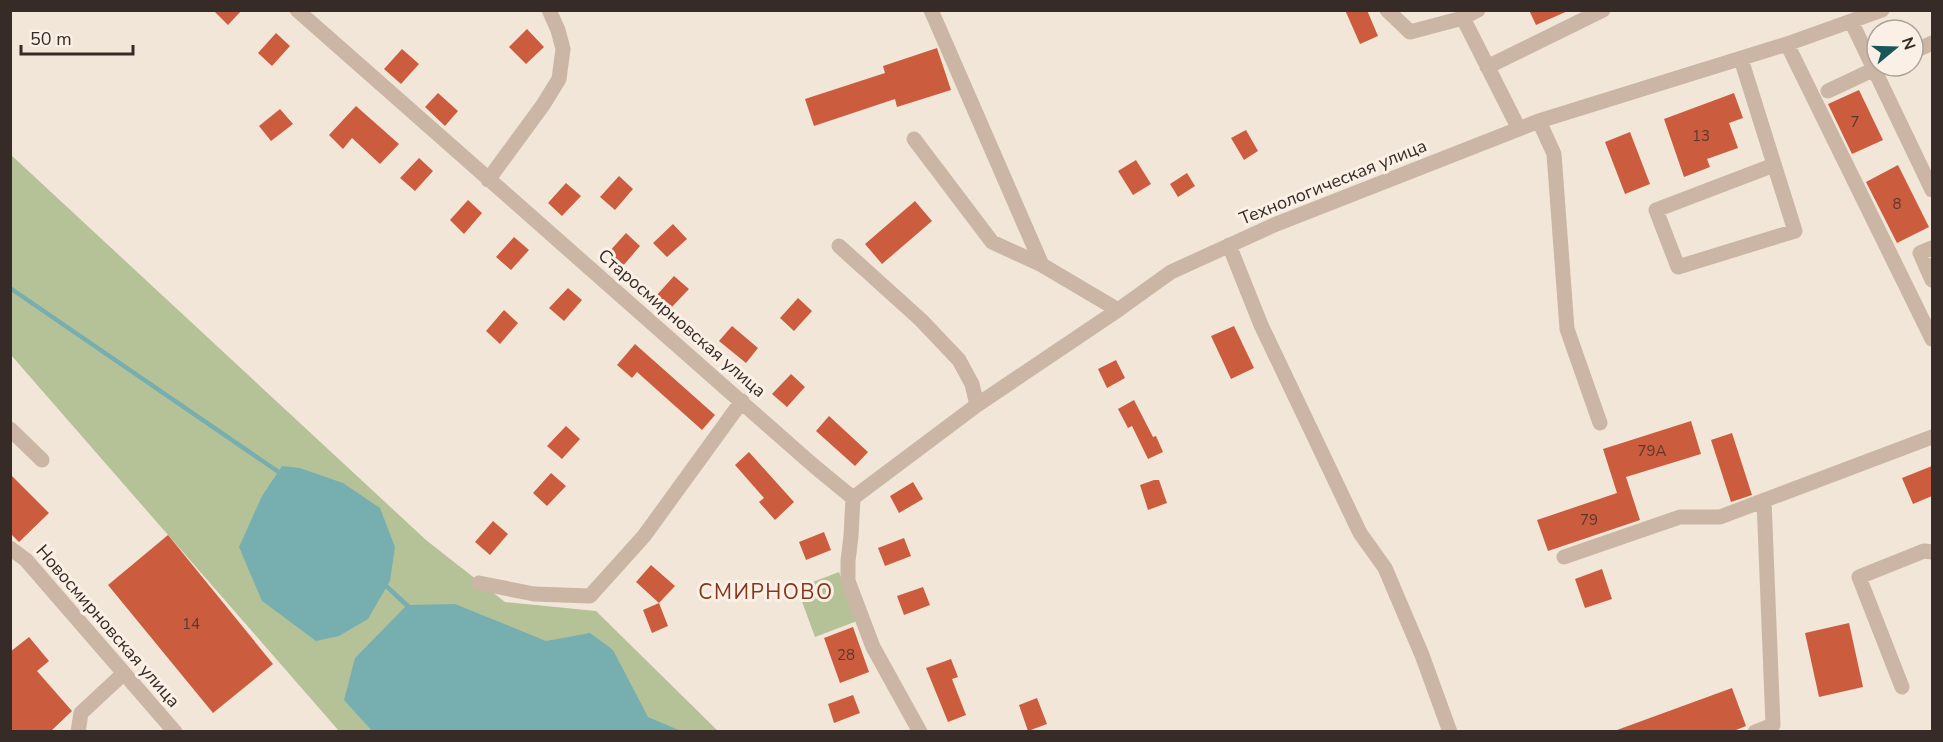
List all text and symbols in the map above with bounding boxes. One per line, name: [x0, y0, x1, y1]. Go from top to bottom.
scale bar: [21, 18, 134, 56]
north arrow: [1865, 18, 1925, 78]
text: 50 m: [30, 27, 72, 51]
text: N: [1896, 34, 1921, 53]
house number: 7: [1850, 112, 1860, 132]
house number: 13: [1692, 126, 1710, 146]
street label: Технологическая улица: [1236, 133, 1430, 231]
house number: 8: [1892, 194, 1902, 214]
street label: Старосмирновская улица: [593, 243, 771, 403]
house number: 79А: [1638, 441, 1667, 461]
house number: 79: [1580, 510, 1598, 530]
street label: Новосмирновская улица: [31, 540, 185, 712]
district label: СМИРНОВО: [698, 578, 834, 606]
house number: 14: [182, 614, 200, 634]
house number: 28: [837, 645, 855, 665]

